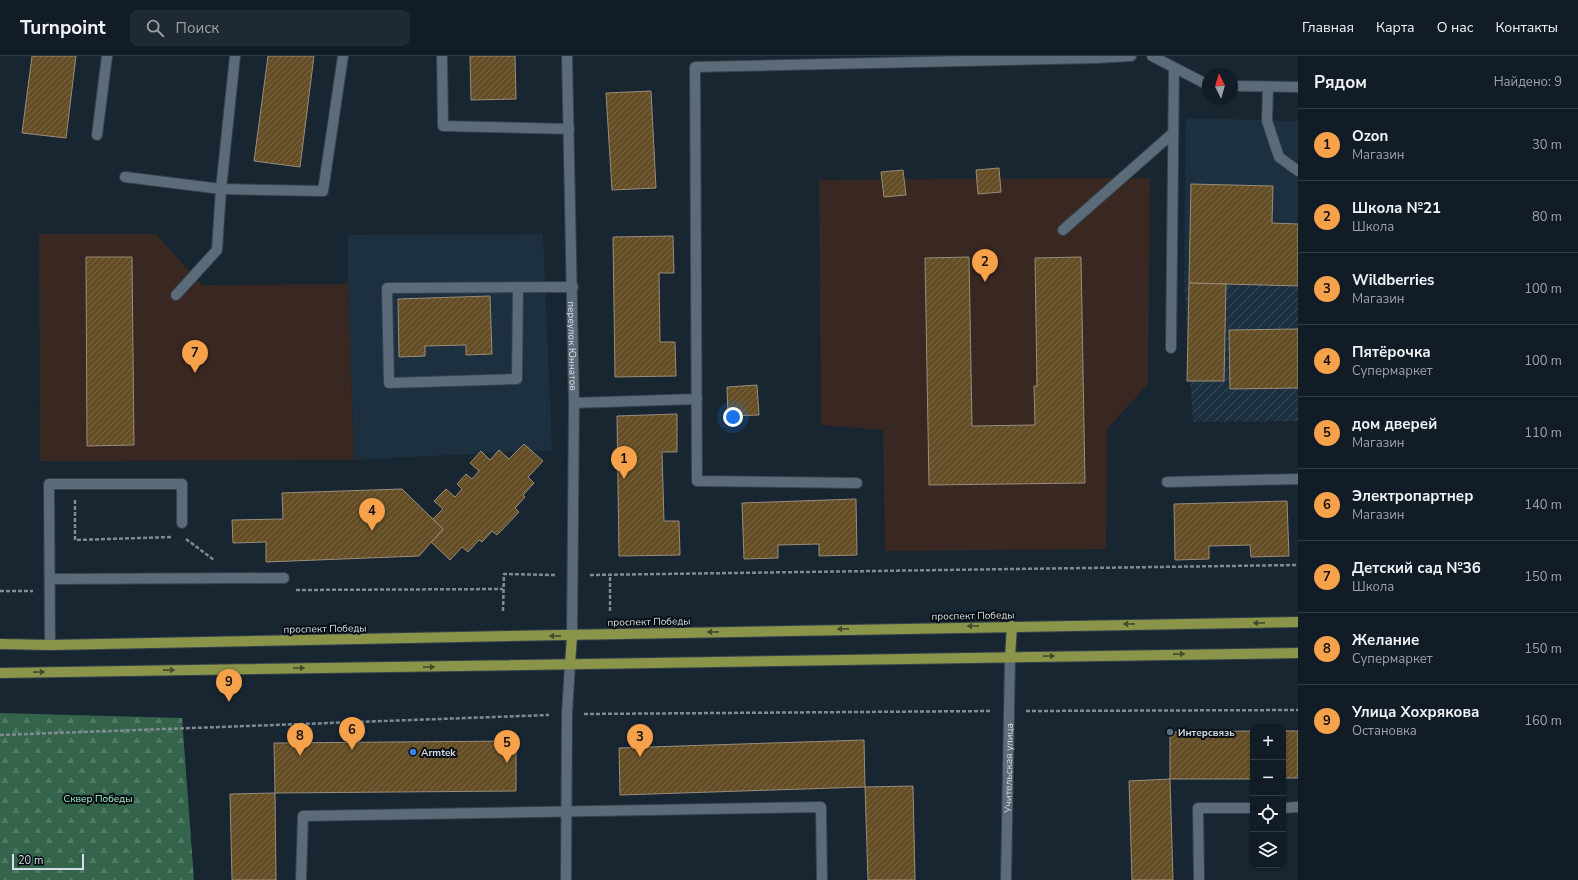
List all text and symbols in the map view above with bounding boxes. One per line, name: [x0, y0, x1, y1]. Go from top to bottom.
search box: [130, 10, 410, 46]
text: Turnpoint: [20, 15, 106, 41]
icon: search: [144, 17, 166, 39]
text: Поиск: [176, 18, 219, 38]
text: Главная: [1302, 18, 1354, 37]
text: Карта: [1376, 18, 1415, 37]
text: О нас: [1437, 18, 1473, 37]
text: Контакты: [1495, 18, 1558, 37]
north arrow: [1202, 68, 1238, 104]
text: Рядом: [1314, 71, 1367, 94]
text: Найдено: 9: [1494, 73, 1562, 91]
text: Ozon: [1352, 126, 1388, 146]
text: 1: [1323, 136, 1331, 154]
text: 30 m: [1532, 136, 1562, 154]
text: Магазин: [1352, 146, 1404, 164]
text: Школа №21: [1352, 198, 1441, 218]
text: 2: [1323, 208, 1331, 226]
text: 80 m: [1532, 208, 1562, 226]
text: Школа: [1352, 218, 1394, 236]
pin: 2: [972, 249, 998, 282]
text: Wildberries: [1352, 270, 1434, 290]
text: 3: [1323, 280, 1331, 298]
text: 100 m: [1524, 280, 1562, 298]
text: Магазин: [1352, 290, 1404, 308]
street label: переулок Юннатов: [564, 301, 580, 391]
pin: 7: [182, 340, 208, 373]
text: Пятёрочка: [1352, 342, 1431, 362]
text: 4: [1323, 352, 1331, 370]
text: 100 m: [1524, 352, 1562, 370]
text: Супермаркет: [1352, 362, 1433, 380]
your location: [723, 407, 743, 427]
text: дом дверей: [1352, 414, 1437, 434]
text: 5: [1323, 424, 1331, 442]
text: 110 m: [1524, 424, 1562, 442]
text: Магазин: [1352, 434, 1404, 452]
pin: 1: [611, 446, 637, 479]
text: Электропартнер: [1352, 486, 1473, 506]
text: 6: [1323, 496, 1331, 514]
text: 140 m: [1524, 496, 1562, 514]
pin: 4: [359, 498, 385, 531]
text: Магазин: [1352, 506, 1404, 524]
text: Детский сад №36: [1352, 558, 1481, 578]
text: 7: [1323, 568, 1331, 586]
text: 150 m: [1524, 568, 1562, 586]
text: Школа: [1352, 578, 1394, 596]
street label: проспект Победы: [931, 608, 1015, 624]
street label: проспект Победы: [607, 614, 691, 630]
one-way arrow: [1252, 620, 1265, 626]
street label: проспект Победы: [283, 621, 367, 637]
one-way arrow: [1122, 621, 1135, 627]
one-way arrow: [967, 623, 979, 630]
one-way arrow: [836, 626, 849, 632]
one-way arrow: [706, 629, 719, 635]
text: Желание: [1352, 630, 1419, 650]
one-way arrow: [548, 633, 561, 639]
text: 8: [1323, 640, 1331, 658]
text: 150 m: [1524, 640, 1562, 658]
text: Супермаркет: [1352, 650, 1433, 668]
one-way arrow: [1173, 651, 1186, 657]
one-way arrow: [1043, 653, 1056, 659]
one-way arrow: [423, 663, 435, 670]
one-way arrow: [293, 665, 305, 672]
one-way arrow: [163, 667, 176, 673]
one-way arrow: [33, 669, 46, 675]
pin: 9: [216, 669, 242, 702]
text: Улица Хохрякова: [1352, 702, 1479, 722]
text: 9: [1323, 712, 1331, 730]
text: 160 m: [1524, 712, 1562, 730]
pin: 6: [339, 717, 365, 750]
text: Остановка: [1352, 722, 1417, 740]
pin: 8: [287, 723, 313, 756]
street label: Учительская улица: [1001, 723, 1017, 814]
pin: 3: [627, 724, 653, 757]
map controls: [1250, 724, 1286, 868]
button: +: [1250, 724, 1286, 760]
place label: Интерсвязь: [1178, 726, 1235, 740]
marker: Интерсвязь: [1165, 727, 1175, 737]
pin: 5: [494, 730, 520, 763]
place label: Armtek: [421, 746, 456, 760]
marker: Armtek: [408, 747, 418, 757]
button: −: [1250, 760, 1286, 796]
park label: Сквер Победы: [64, 792, 132, 806]
button: locate: [1250, 796, 1286, 832]
button: layers: [1250, 832, 1286, 868]
scale bar: [12, 852, 84, 871]
text: 20 m: [18, 853, 43, 868]

